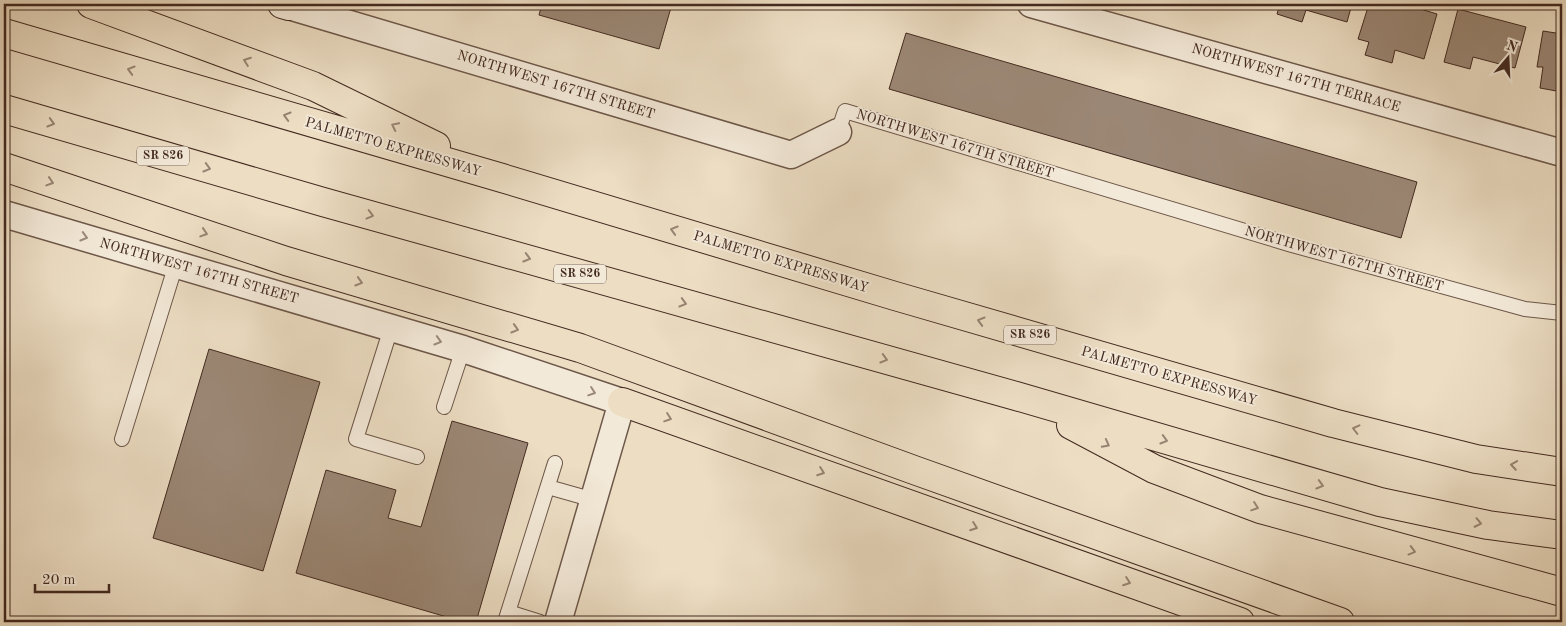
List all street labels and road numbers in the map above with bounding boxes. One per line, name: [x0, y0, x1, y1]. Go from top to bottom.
street label: NORTHWEST 167TH TERRACE: [1190, 41, 1402, 115]
street label: NORTHWEST 167TH STREET: [455, 48, 657, 122]
street label: NORTHWEST 167TH STREET: [854, 107, 1056, 181]
street label: PALMETTO EXPRESSWAY: [303, 115, 483, 179]
road number: SR 826: [137, 146, 189, 166]
street label: NORTHWEST 167TH STREET: [1243, 224, 1445, 294]
street label: PALMETTO EXPRESSWAY: [692, 229, 870, 295]
street label: NORTHWEST 167TH STREET: [98, 236, 300, 306]
road number: SR 826: [554, 264, 606, 284]
road number: SR 826: [1004, 326, 1056, 344]
street label: PALMETTO EXPRESSWAY: [1079, 344, 1259, 408]

